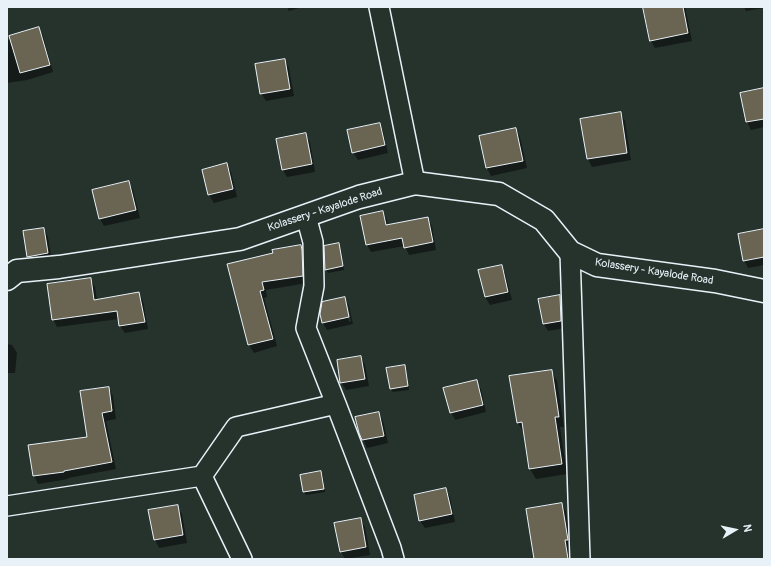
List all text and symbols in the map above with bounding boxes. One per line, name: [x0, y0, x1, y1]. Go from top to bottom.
street label: Kolassery - Kayalode Road: [266, 185, 384, 235]
street label: Kolassery - Kayalode Road: [594, 256, 714, 288]
north arrow: [715, 510, 755, 550]
text: N: [740, 523, 754, 533]

